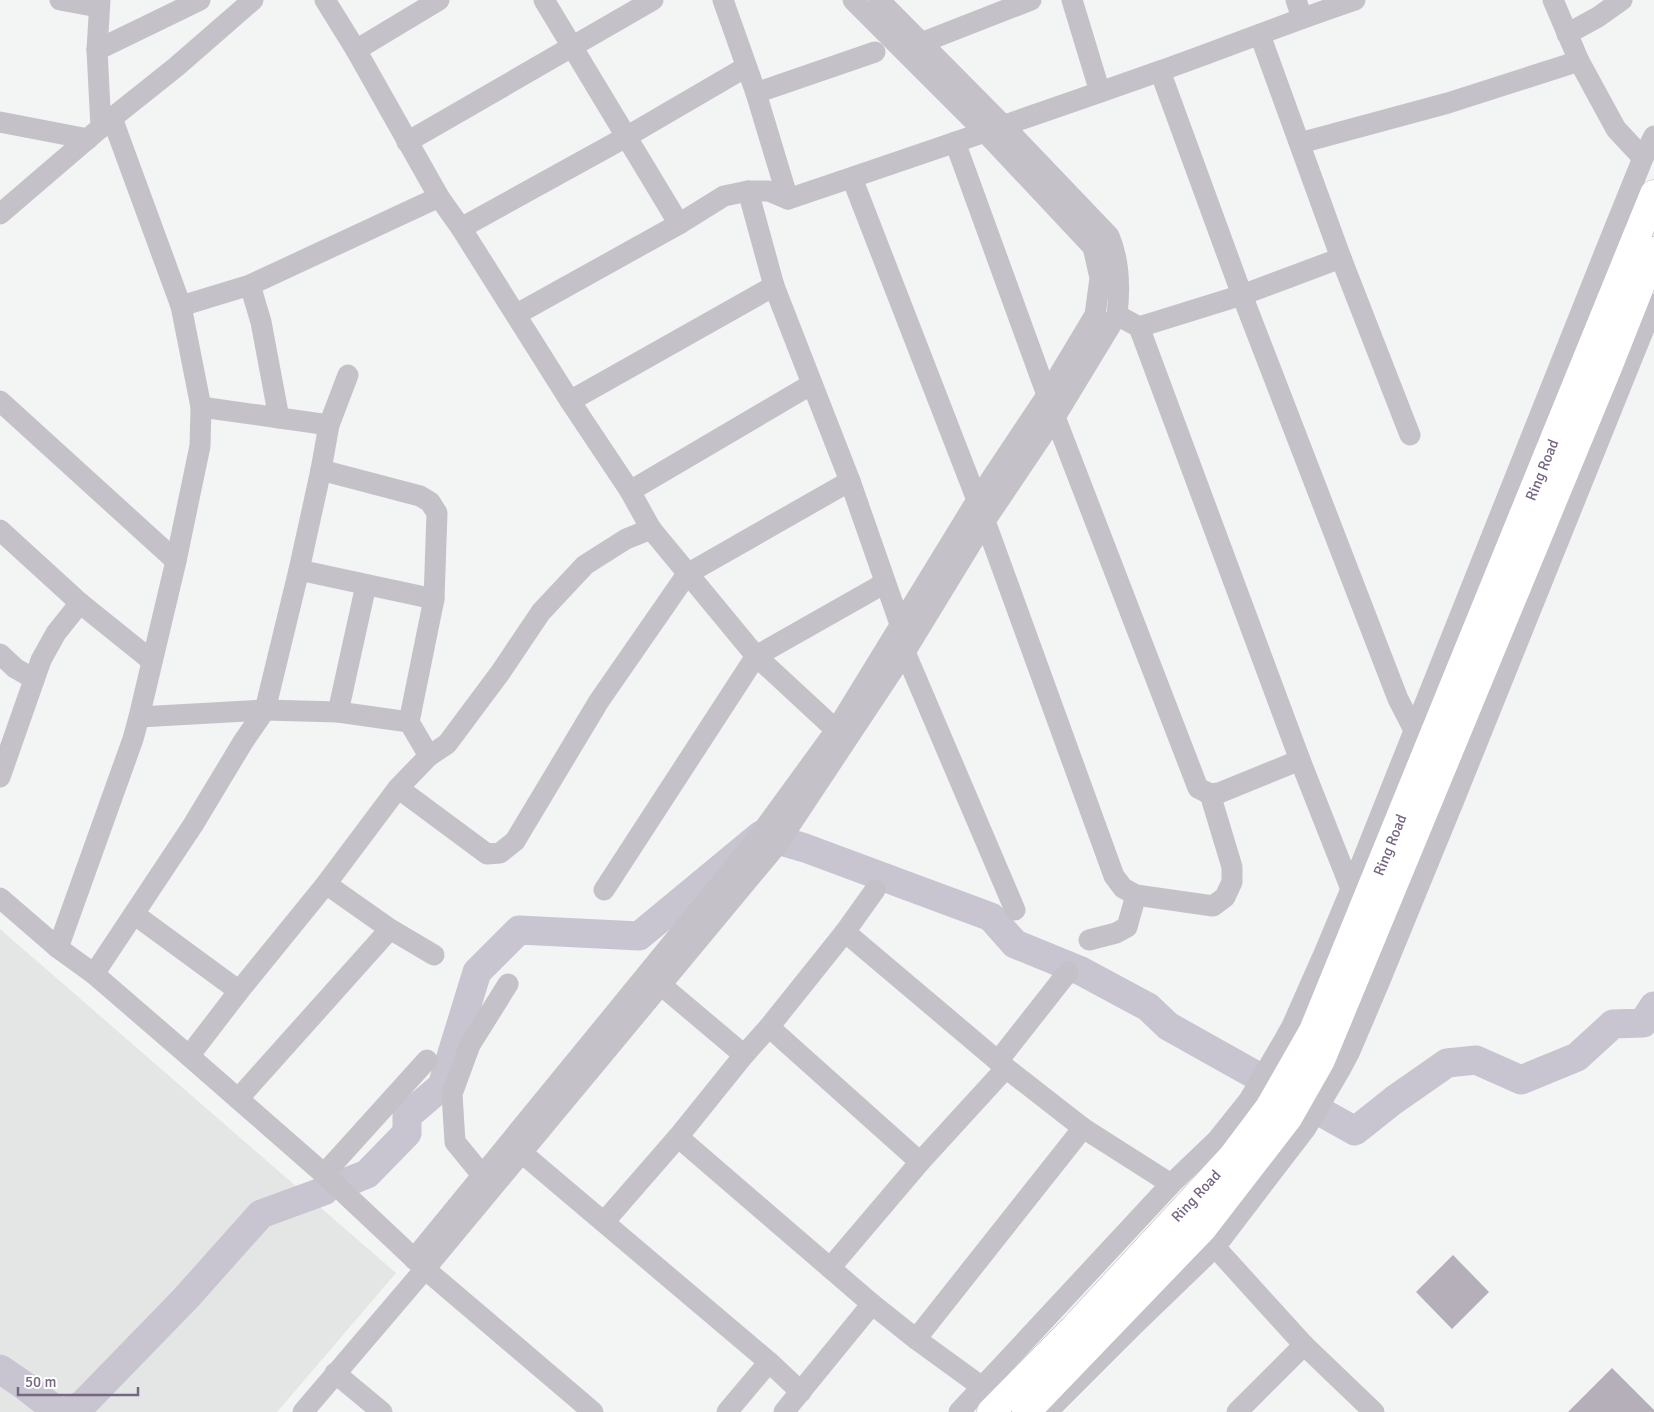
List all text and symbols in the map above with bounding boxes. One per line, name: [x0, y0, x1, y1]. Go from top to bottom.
street label: Ring Road: [1522, 437, 1562, 503]
street label: Ring Road: [1370, 812, 1410, 878]
street label: Ring Road: [1167, 1166, 1225, 1226]
scale bar: [18, 1364, 138, 1396]
text: 50 m: [25, 1373, 56, 1391]

